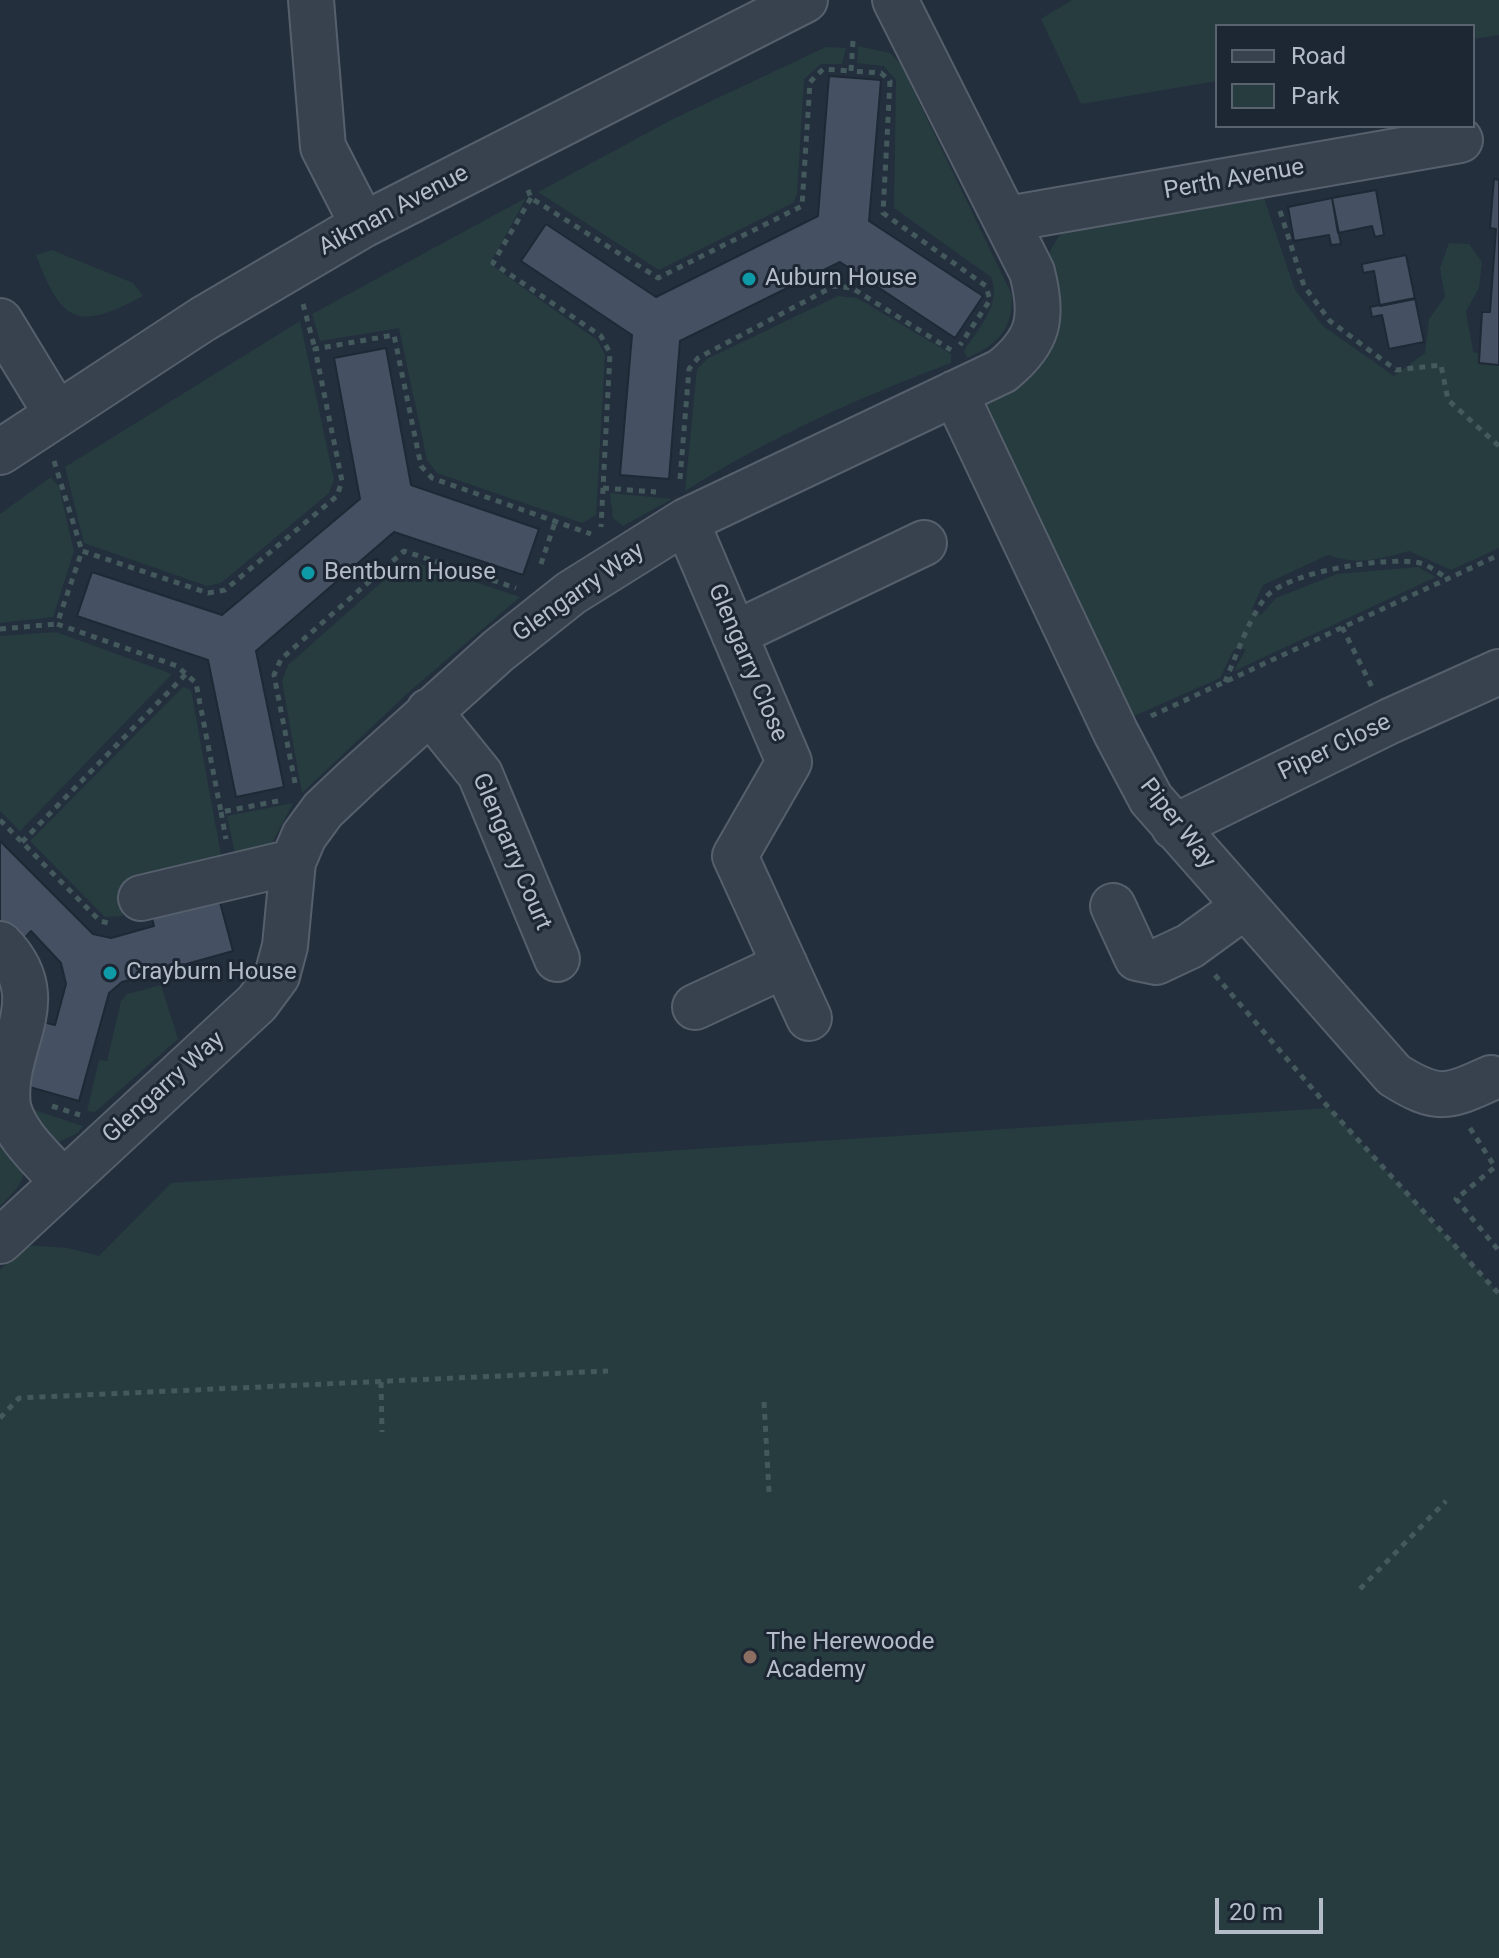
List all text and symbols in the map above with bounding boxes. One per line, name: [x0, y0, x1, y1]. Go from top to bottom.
legend: [1215, 24, 1475, 128]
text: Road: [1291, 42, 1346, 70]
text: Park: [1291, 82, 1339, 110]
street label: Perth Avenue: [1162, 153, 1306, 207]
street label: Aikman Avenue: [314, 159, 474, 263]
place label: Auburn House: [765, 265, 917, 293]
marker: Auburn House: [740, 270, 758, 288]
street label: Glengarry Way: [508, 537, 650, 649]
place label: Bentburn House: [324, 559, 496, 587]
marker: Bentburn House: [299, 564, 317, 582]
street label: Glengarry Close: [701, 580, 793, 746]
street label: Piper Close: [1274, 708, 1396, 788]
street label: Glengarry Court: [465, 769, 557, 935]
street label: Piper Way: [1133, 773, 1221, 875]
place label: Crayburn House: [126, 959, 297, 987]
marker: Crayburn House: [101, 964, 119, 982]
street label: Glengarry Way: [97, 1026, 231, 1150]
place label: The Herewoode Academy: [766, 1629, 934, 1685]
marker: The Herewoode Academy: [741, 1648, 759, 1666]
scale bar: [1219, 1882, 1327, 1932]
text: 20 m: [1229, 1898, 1283, 1926]

